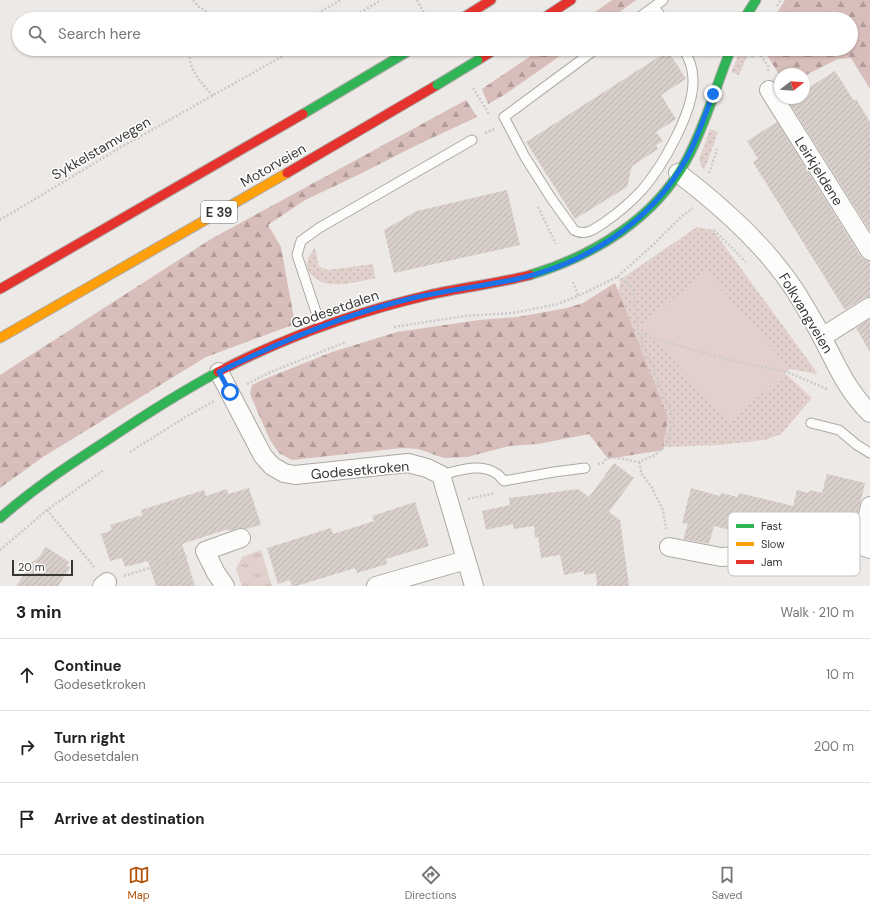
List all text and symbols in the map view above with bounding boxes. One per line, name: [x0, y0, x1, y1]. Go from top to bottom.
search box: [12, 12, 858, 56]
icon: search: [26, 23, 48, 45]
text: Search here: [58, 24, 141, 44]
north arrow: [774, 68, 810, 104]
route end: [704, 85, 722, 103]
street label: Sykkelstamvegen: [48, 112, 154, 184]
street label: Leirkjeldene: [791, 133, 847, 209]
street label: Motorveien: [237, 139, 309, 191]
road number: E 39: [201, 201, 237, 223]
street label: Folkvangveien: [775, 270, 837, 356]
street label: Godesetdalen: [289, 286, 381, 332]
route start: [221, 383, 239, 401]
street label: Godesetkroken: [310, 457, 410, 483]
legend: [728, 512, 860, 576]
text: Fast: [761, 519, 782, 533]
text: Slow: [761, 537, 785, 551]
text: Jam: [761, 555, 782, 569]
scale bar: [12, 558, 73, 577]
text: 20 m: [18, 560, 44, 574]
text: 3 min: [16, 601, 61, 623]
text: Walk · 210 m: [781, 604, 854, 621]
text: Continue: [54, 656, 122, 676]
icon: ahead: [16, 664, 38, 686]
text: 10 m: [826, 666, 854, 683]
text: Godesetkroken: [54, 676, 146, 693]
text: Turn right: [54, 728, 125, 748]
icon: right: [16, 736, 38, 758]
text: 200 m: [814, 738, 854, 755]
text: Godesetdalen: [54, 748, 139, 765]
icon: arrive: [16, 808, 38, 830]
text: Arrive at destination: [54, 809, 205, 829]
tab: Map: [128, 864, 150, 902]
tab: Directions: [405, 864, 457, 902]
tab: Saved: [712, 864, 742, 902]

